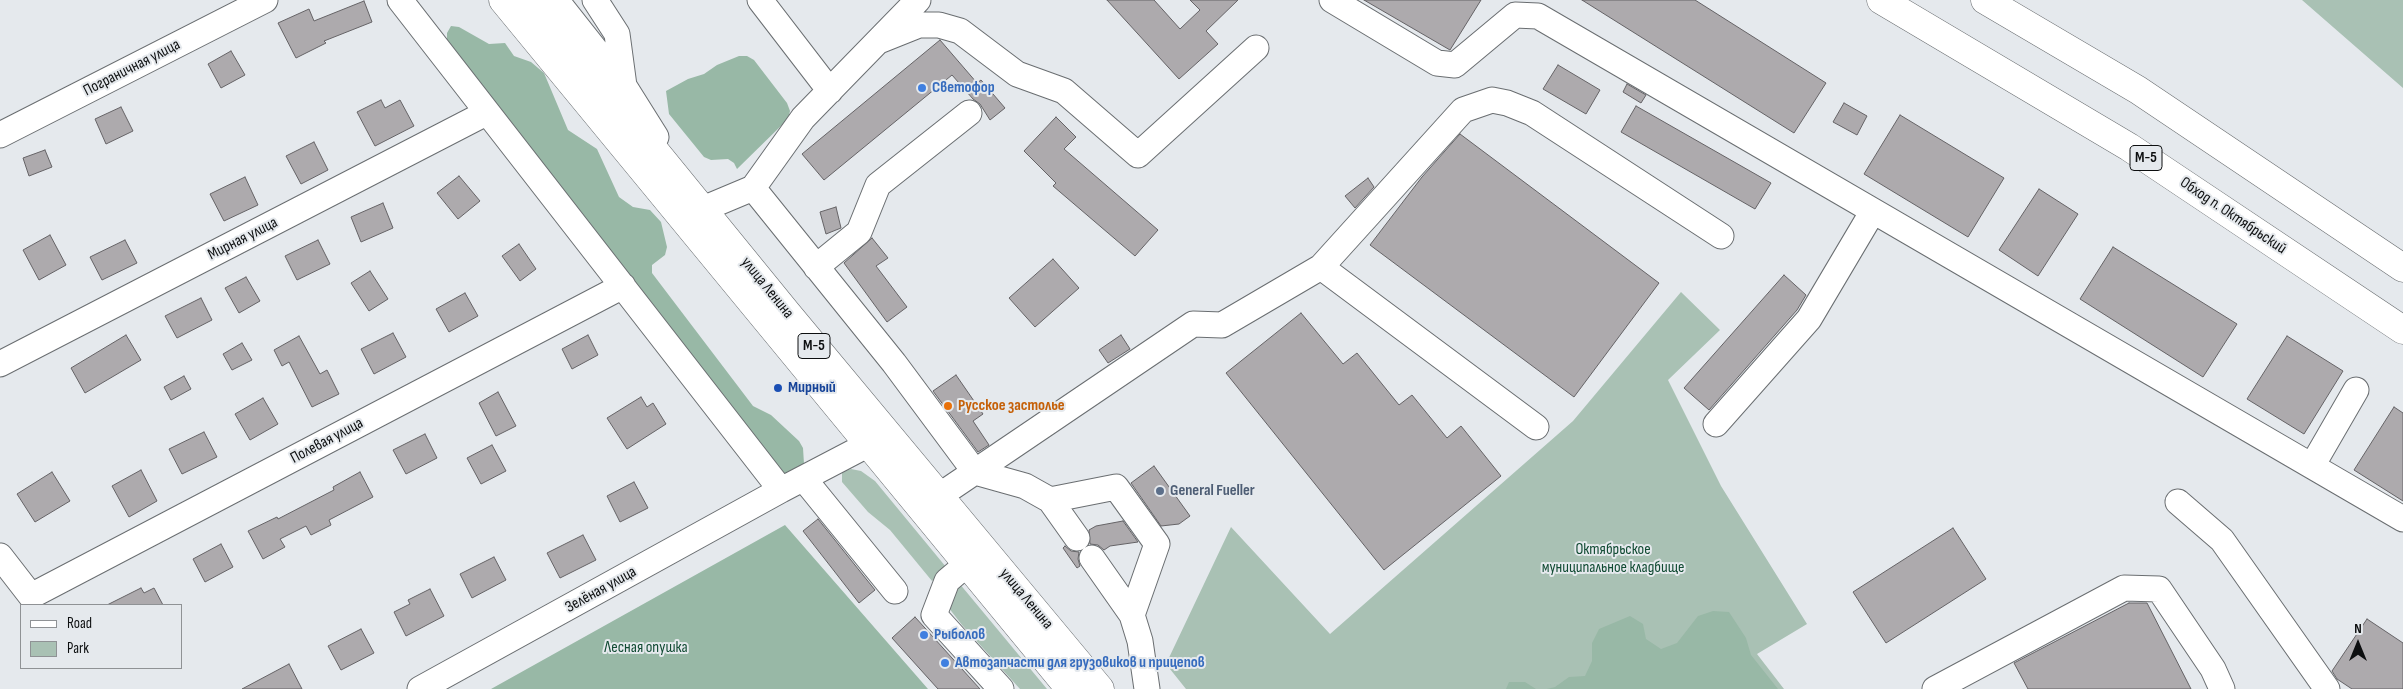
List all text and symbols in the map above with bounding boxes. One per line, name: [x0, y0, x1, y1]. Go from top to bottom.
street label: Пограничная улица: [80, 35, 184, 101]
place label: Светофор: [932, 78, 995, 98]
marker: Светофор: [916, 82, 928, 94]
road number: М-5: [2130, 146, 2162, 170]
street label: Обход п. Октябрьский: [2176, 173, 2290, 259]
street label: Мирная улица: [205, 213, 281, 265]
street label: улица Ленина: [736, 253, 798, 323]
road number: М-5: [798, 334, 830, 358]
place label: Мирный: [788, 378, 836, 398]
marker: Мирный: [772, 382, 784, 394]
place label: Русское застолье: [958, 396, 1065, 416]
marker: Русское застолье: [942, 400, 954, 412]
street label: Полевая улица: [287, 414, 367, 468]
place label: General Fueller: [1170, 481, 1255, 501]
marker: General Fueller: [1154, 485, 1166, 497]
park label: Октябрьское муниципальное кладбище: [1542, 540, 1684, 578]
street label: Зелёная улица: [562, 563, 640, 617]
street label: улица Ленина: [995, 565, 1057, 633]
legend: [20, 604, 182, 669]
text: Road: [67, 614, 92, 633]
north arrow: [2333, 619, 2383, 669]
text: N: [2354, 620, 2362, 637]
place label: Рыболов: [934, 625, 985, 645]
marker: Рыболов: [918, 629, 930, 641]
park label: Лесная опушка: [604, 638, 688, 658]
text: Park: [67, 639, 89, 658]
place label: Автозапчасти для грузовиков и прицепов: [955, 653, 1205, 673]
marker: Автозапчасти для грузовиков и прицепов: [939, 657, 951, 669]

